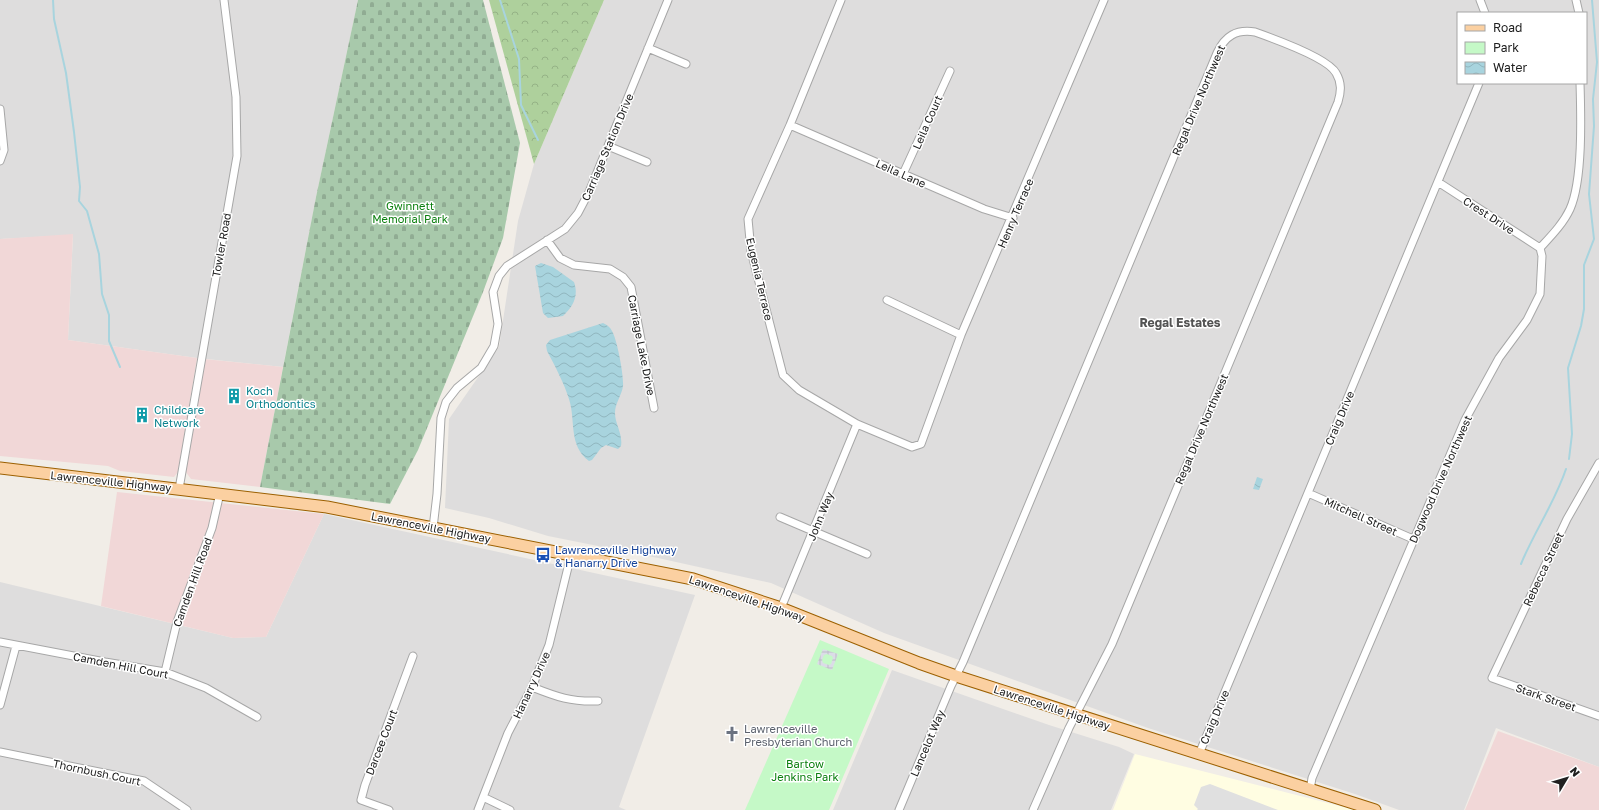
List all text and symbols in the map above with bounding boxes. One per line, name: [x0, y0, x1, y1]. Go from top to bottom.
legend: [1457, 12, 1587, 84]
text: Road: [1493, 20, 1522, 35]
text: Park: [1493, 40, 1519, 55]
street label: Regal Drive Northwest: [1169, 43, 1227, 157]
text: Water: [1493, 60, 1527, 75]
street label: Carriage Station Drive: [578, 91, 636, 203]
street label: Leila Court: [909, 93, 945, 151]
street label: Leila Lane: [874, 156, 928, 190]
street label: Henry Terrace: [994, 176, 1036, 250]
street label: Crest Drive: [1461, 194, 1517, 236]
park label: Gwinnett Memorial Park: [372, 199, 448, 225]
street label: Towler Road: [209, 212, 233, 278]
street label: Eugenia Terrace: [744, 236, 776, 322]
street label: Carriage Lake Drive: [626, 294, 658, 396]
district label: Regal Estates: [1139, 315, 1221, 330]
street label: Regal Drive Northwest: [1172, 372, 1230, 486]
place label: Koch Orthodontics: [246, 384, 316, 410]
building icon: Koch Orthodontics: [225, 387, 243, 405]
street label: Craig Drive: [1322, 389, 1356, 447]
place label: Childcare Network: [154, 403, 204, 429]
building icon: Childcare Network: [133, 406, 151, 424]
street label: Dogwood Drive Northwest: [1406, 413, 1474, 545]
street label: Lawrenceville Highway: [50, 468, 172, 494]
street label: John Way: [804, 490, 836, 542]
street label: Mitchell Street: [1323, 494, 1399, 538]
street label: Lawrenceville Highway: [370, 509, 492, 545]
street label: Rebecca Street: [1520, 530, 1566, 608]
street label: Camden Hill Road: [170, 536, 214, 628]
place label: Lawrenceville Highway & Hanarry Drive: [555, 543, 677, 569]
bus stop icon: Lawrenceville Highway & Hanarry Drive: [534, 546, 552, 564]
street label: Lawrenceville Highway: [687, 572, 807, 624]
street label: Camden Hill Court: [72, 649, 170, 681]
street label: Hanarry Drive: [510, 649, 552, 721]
street label: Stark Street: [1514, 681, 1578, 713]
street label: Lawrenceville Highway: [992, 682, 1112, 732]
street label: Craig Drive: [1197, 688, 1231, 746]
street label: Darcee Court: [363, 707, 399, 777]
street label: Lancelot Way: [907, 708, 947, 778]
place label: Lawrenceville Presbyterian Church: [744, 722, 852, 748]
church icon: Lawrenceville Presbyterian Church: [723, 725, 741, 743]
street label: Thornbush Court: [52, 756, 142, 788]
park label: Bartow Jenkins Park: [771, 757, 839, 783]
north arrow: [1547, 758, 1587, 798]
text: N: [1568, 764, 1583, 779]

